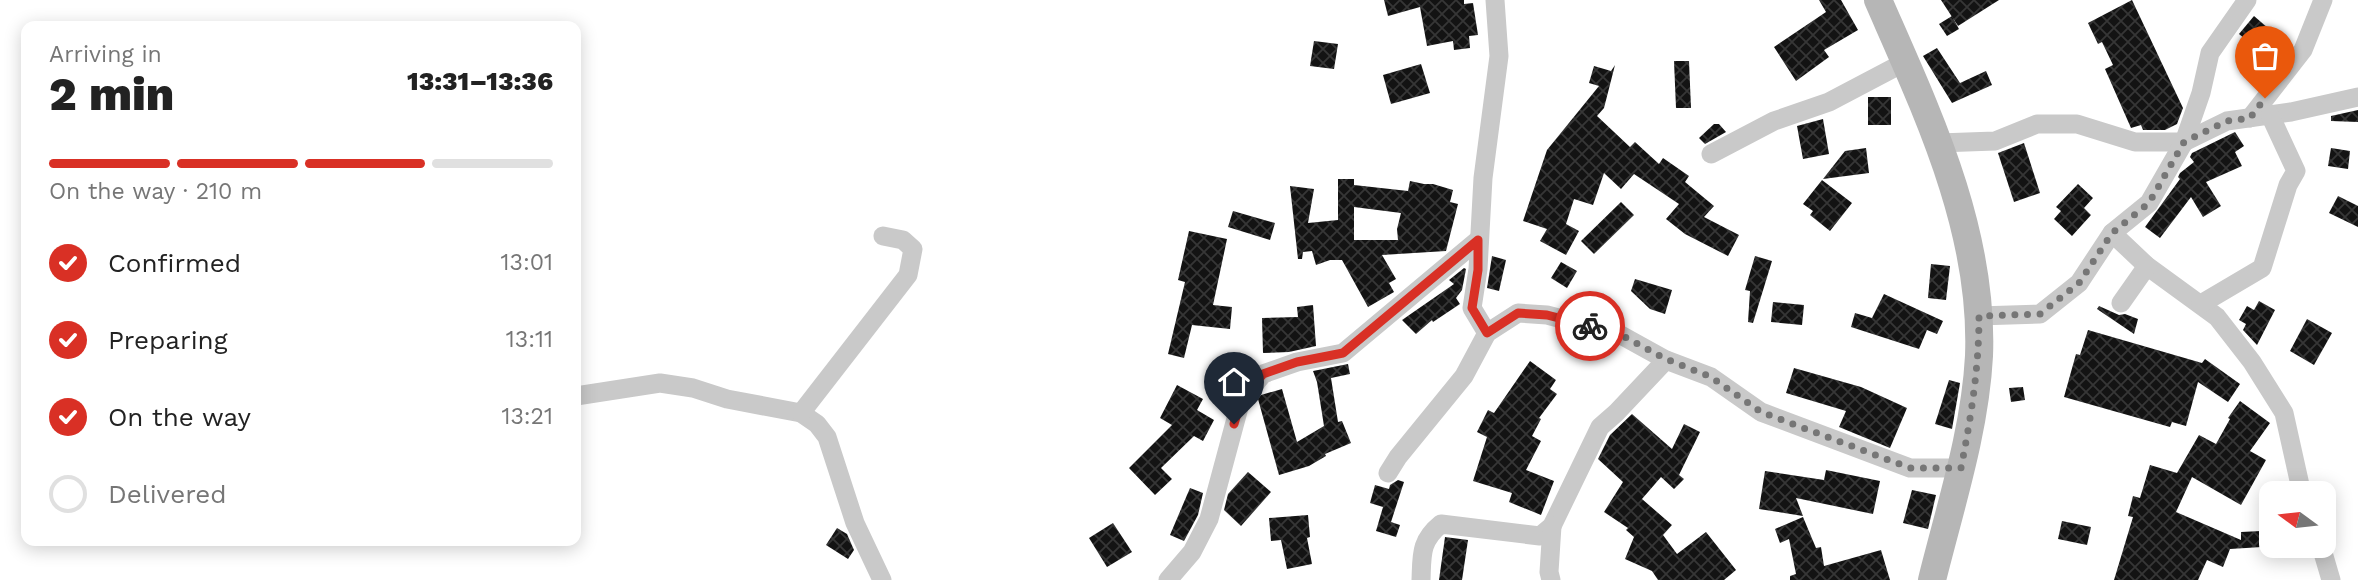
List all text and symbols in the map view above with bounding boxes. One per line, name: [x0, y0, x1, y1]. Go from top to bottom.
pin: [2235, 26, 2295, 98]
icon: bag: [2246, 37, 2284, 75]
text: Arriving in: [49, 41, 162, 68]
text: 13:31–13:36: [407, 66, 553, 96]
text: 2 min: [49, 67, 174, 121]
text: On the way · 210 m: [49, 178, 262, 205]
icon: check: [49, 244, 87, 282]
text: Confirmed: [108, 248, 241, 278]
text: 13:01: [501, 249, 553, 276]
courier: [1555, 291, 1625, 361]
icon: bike: [1571, 307, 1609, 345]
icon: check: [49, 321, 87, 359]
text: Preparing: [108, 325, 228, 355]
text: 13:11: [506, 326, 553, 353]
pin: [1204, 352, 1264, 424]
icon: home: [1215, 363, 1253, 401]
icon: check: [49, 398, 87, 436]
text: On the way: [108, 402, 251, 432]
text: 13:21: [501, 403, 553, 430]
text: Delivered: [108, 479, 227, 509]
north arrow: [2259, 481, 2336, 558]
map controls: [2259, 481, 2336, 558]

